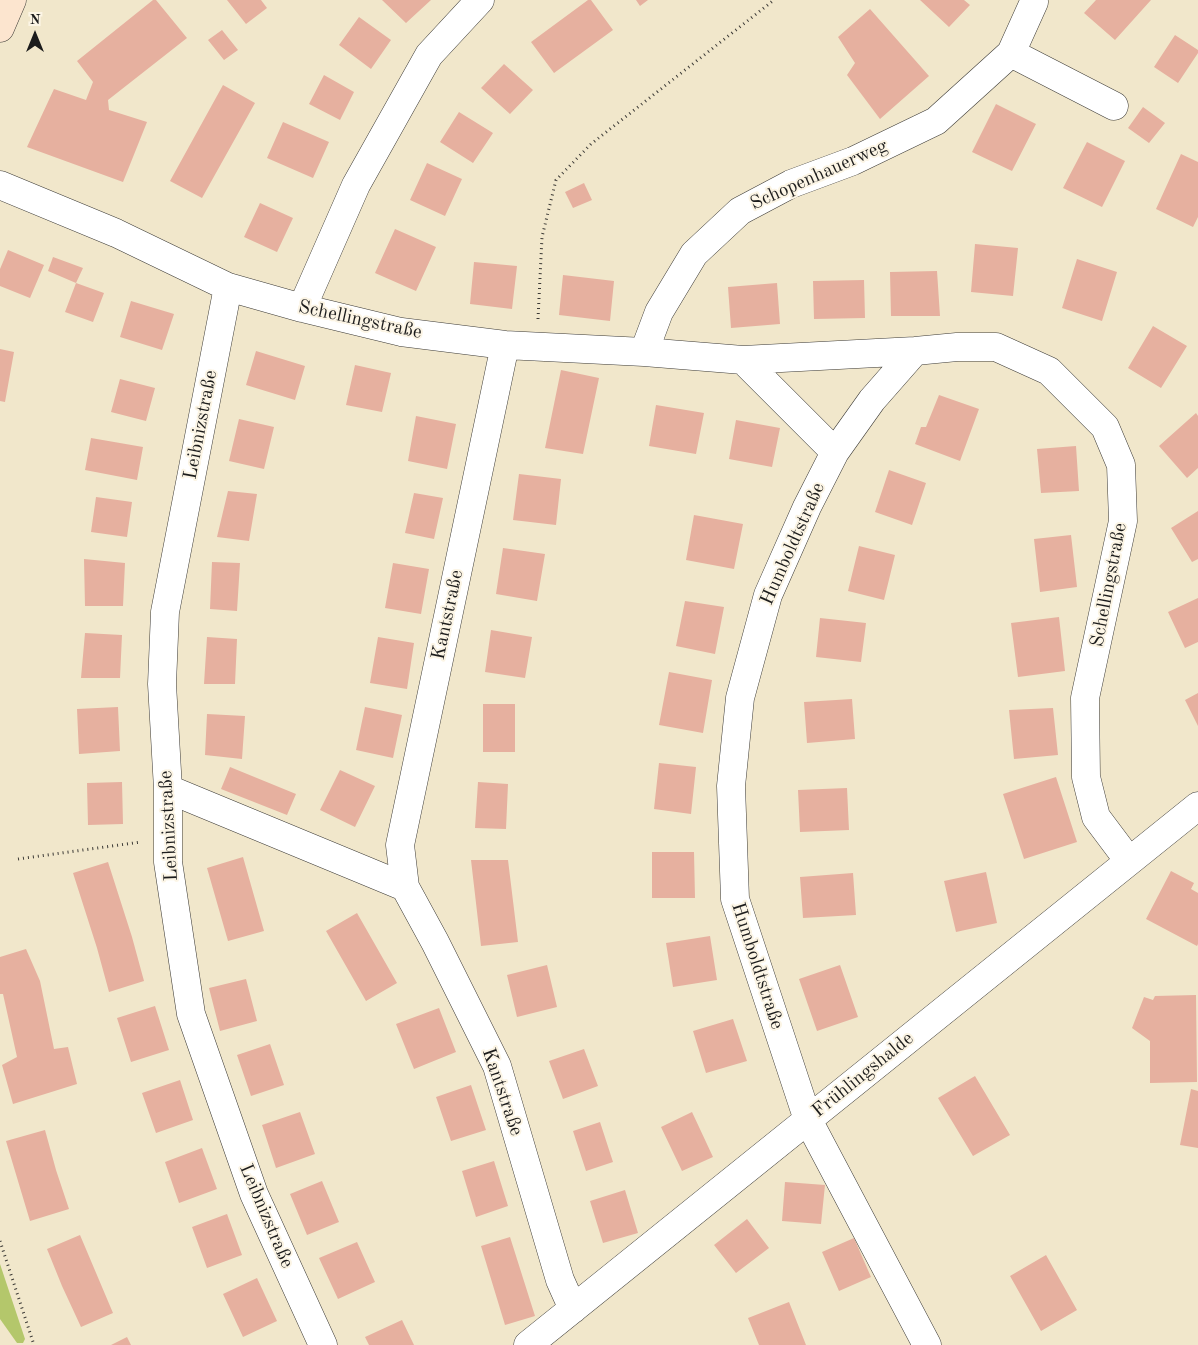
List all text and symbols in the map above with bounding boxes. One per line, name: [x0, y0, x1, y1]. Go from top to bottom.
north arrow: [10, 10, 60, 60]
text: N: [30, 13, 40, 27]
street label: Schopenhauerweg: [747, 135, 891, 215]
street label: Schellingstraße: [296, 296, 424, 344]
street label: Leibnizstraße: [179, 368, 223, 482]
street label: Humboldtstraße: [756, 479, 830, 609]
street label: Schellingstraße: [1086, 521, 1132, 649]
street label: Kantstraße: [427, 568, 469, 662]
street label: Leibnizstraße: [155, 770, 183, 882]
street label: Humboldtstraße: [726, 900, 788, 1032]
street label: Frühlingshalde: [808, 1027, 918, 1123]
street label: Kantstraße: [476, 1045, 528, 1139]
street label: Leibnizstraße: [234, 1161, 298, 1271]

